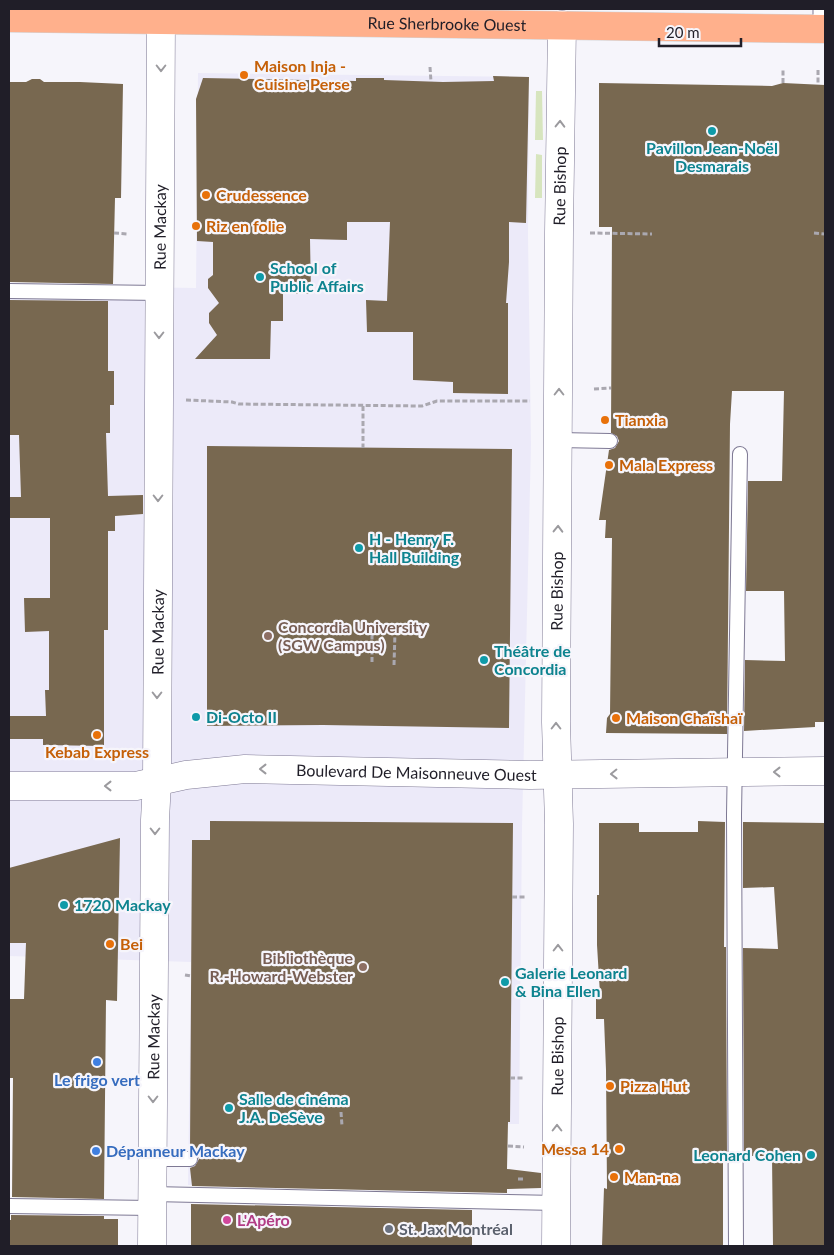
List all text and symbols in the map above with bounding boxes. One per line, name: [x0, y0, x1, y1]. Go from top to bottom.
street label: Rue Sherbrooke Ouest: [368, 13, 527, 34]
scale bar: [659, 15, 742, 47]
text: 20 m: [666, 23, 700, 41]
place label: Maison Inja - Cuisine Perse: [254, 56, 350, 93]
one-way arrow: [156, 64, 166, 72]
marker: Maison Inja - Cuisine Perse: [238, 69, 250, 81]
one-way arrow: [555, 120, 565, 128]
marker: Pavillon Jean-Noël Desmarais: [706, 125, 718, 137]
place label: Pavillon Jean-Noël Desmarais: [646, 138, 778, 175]
street label: Rue Bishop: [549, 146, 569, 226]
street label: Rue Mackay: [150, 183, 169, 270]
place label: Crudessence: [216, 185, 307, 204]
marker: Crudessence: [200, 189, 212, 201]
place label: Riz en folie: [206, 216, 285, 235]
marker: Riz en folie: [190, 220, 202, 232]
place label: School of Public Affairs: [270, 258, 364, 295]
marker: School of Public Affairs: [254, 271, 266, 283]
one-way arrow: [154, 332, 164, 340]
one-way arrow: [554, 387, 564, 395]
place label: Tianxia: [615, 410, 666, 429]
marker: Tianxia: [599, 414, 611, 426]
place label: Mala Express: [619, 455, 713, 474]
marker: Mala Express: [603, 459, 615, 471]
one-way arrow: [153, 494, 163, 502]
one-way arrow: [553, 524, 563, 532]
place label: H - Henry F. Hall Building: [369, 529, 460, 566]
marker: H - Henry F. Hall Building: [353, 542, 365, 554]
street label: Rue Bishop: [547, 551, 566, 631]
street label: Rue Mackay: [148, 588, 167, 675]
place label: Concordia University (SGW Campus): [278, 617, 428, 654]
marker: Concordia University (SGW Campus): [262, 630, 274, 642]
place label: Théâtre de Concordia: [494, 641, 571, 678]
marker: Théâtre de Concordia: [478, 654, 490, 666]
one-way arrow: [152, 692, 162, 700]
place label: Di-Octo II: [206, 707, 277, 726]
place label: Maison Chaïshaï: [626, 708, 743, 727]
marker: Di-Octo II: [190, 711, 202, 723]
marker: Maison Chaïshaï: [610, 712, 622, 724]
one-way arrow: [551, 722, 561, 730]
marker: Kebab Express: [91, 729, 103, 741]
place label: Kebab Express: [45, 742, 149, 761]
street label: Boulevard De Maisonneuve Ouest: [296, 760, 537, 784]
one-way arrow: [259, 764, 267, 774]
one-way arrow: [772, 767, 780, 777]
one-way arrow: [610, 769, 618, 779]
one-way arrow: [104, 781, 112, 791]
one-way arrow: [150, 828, 160, 835]
place label: 1720 Mackay: [74, 895, 171, 914]
marker: 1720 Mackay: [58, 899, 70, 911]
place label: Bei: [120, 934, 143, 953]
marker: Bei: [104, 938, 116, 950]
one-way arrow: [553, 943, 563, 951]
place label: Bibliothèque R.-Howard-Webster: [210, 948, 353, 985]
marker: Bibliothèque R.-Howard-Webster: [357, 961, 369, 973]
place label: Galerie Leonard & Bina Ellen: [515, 963, 627, 1000]
marker: Galerie Leonard & Bina Ellen: [499, 976, 511, 988]
street label: Rue Mackay: [143, 993, 163, 1080]
street label: Rue Bishop: [547, 1016, 567, 1096]
marker: Le frigo vert: [91, 1056, 103, 1068]
place label: Le frigo vert: [54, 1070, 140, 1089]
place label: Pizza Hut: [620, 1076, 688, 1095]
marker: Pizza Hut: [604, 1080, 616, 1092]
place label: Salle de cinéma J.A. DeSève: [239, 1089, 349, 1126]
one-way arrow: [148, 1095, 158, 1103]
marker: Salle de cinéma J.A. DeSève: [223, 1102, 235, 1114]
one-way arrow: [552, 1123, 562, 1131]
place label: Messa 14: [541, 1139, 609, 1158]
place label: Dépanneur Mackay: [106, 1141, 245, 1160]
marker: Messa 14: [613, 1143, 625, 1155]
marker: Dépanneur Mackay: [90, 1145, 102, 1157]
place label: Leonard Cohen: [693, 1145, 801, 1164]
marker: Leonard Cohen: [805, 1149, 817, 1161]
place label: Man-na: [624, 1167, 679, 1186]
marker: Man-na: [608, 1171, 620, 1183]
place label: L'Apéro: [237, 1210, 290, 1229]
marker: L'Apéro: [221, 1214, 233, 1226]
place label: St. Jax Montréal: [399, 1219, 513, 1238]
marker: St. Jax Montréal: [383, 1223, 395, 1235]

